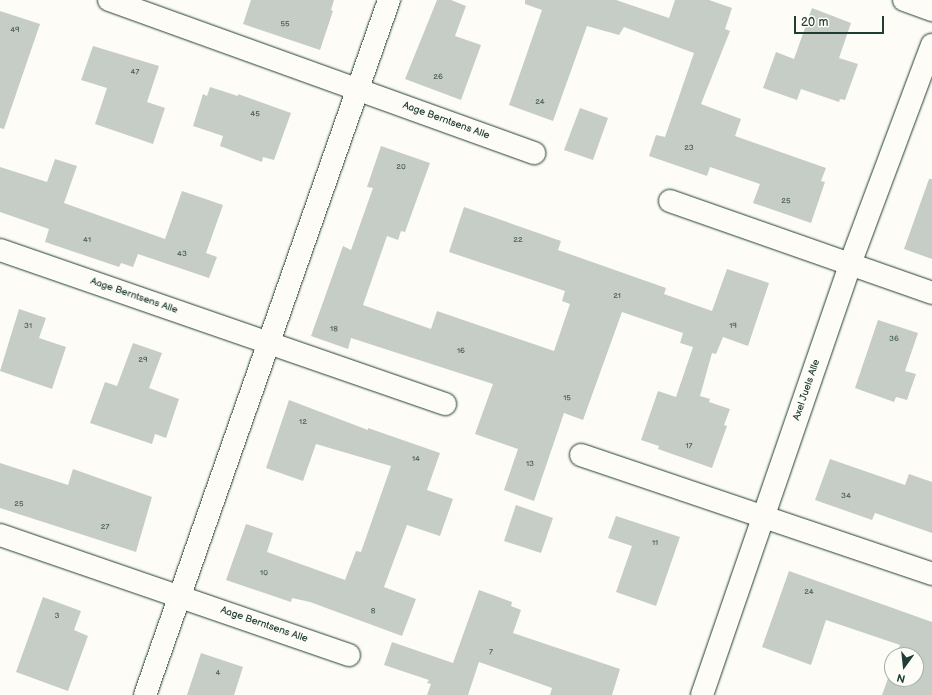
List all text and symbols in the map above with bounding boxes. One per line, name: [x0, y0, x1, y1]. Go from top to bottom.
scale bar: [796, 8, 886, 34]
text: 20 m: [801, 15, 828, 30]
house number: 55: [280, 19, 290, 29]
house number: 49: [10, 25, 20, 35]
house number: 47: [131, 67, 139, 77]
house number: 26: [433, 72, 443, 82]
house number: 24: [535, 97, 545, 107]
street label: Aage Berntsens Alle: [401, 100, 491, 142]
house number: 45: [250, 109, 260, 119]
house number: 23: [684, 143, 694, 153]
house number: 20: [396, 162, 406, 172]
house number: 25: [781, 196, 791, 206]
house number: 41: [83, 235, 91, 245]
house number: 22: [513, 235, 523, 245]
house number: 43: [177, 249, 187, 259]
street label: Aage Berntsens Alle: [89, 275, 179, 317]
house number: 21: [613, 291, 621, 301]
house number: 31: [24, 321, 32, 331]
house number: 19: [729, 321, 737, 331]
house number: 18: [330, 324, 338, 334]
house number: 36: [889, 334, 899, 344]
house number: 16: [457, 346, 465, 356]
house number: 29: [138, 355, 148, 365]
street label: Axel Juels Alle: [791, 358, 823, 422]
house number: 15: [563, 393, 571, 403]
house number: 12: [299, 417, 307, 427]
house number: 17: [685, 441, 693, 451]
house number: 14: [412, 454, 420, 464]
house number: 13: [526, 459, 534, 469]
house number: 34: [841, 491, 851, 501]
house number: 25: [14, 499, 24, 509]
house number: 27: [101, 522, 109, 532]
house number: 11: [652, 538, 658, 548]
house number: 10: [260, 568, 268, 578]
house number: 24: [804, 587, 814, 597]
street label: Aage Berntsens Alle: [219, 604, 309, 646]
house number: 8: [371, 606, 375, 616]
house number: 3: [55, 611, 59, 621]
house number: 7: [489, 647, 493, 657]
north arrow: [884, 647, 924, 687]
house number: 4: [216, 668, 220, 678]
text: N: [895, 671, 907, 685]

